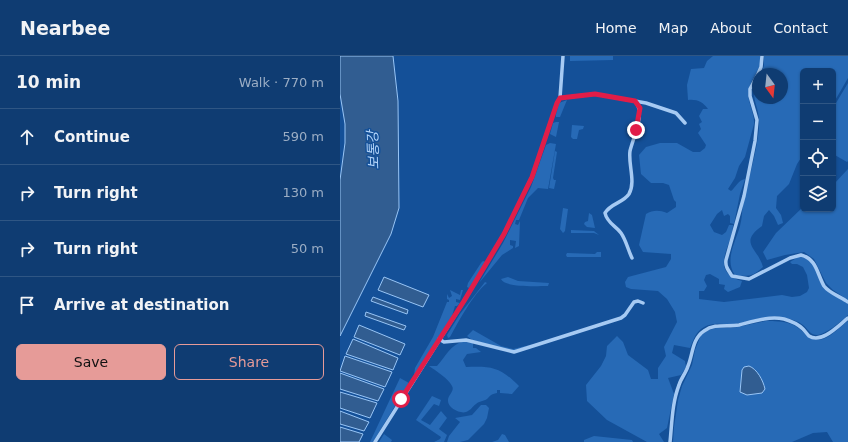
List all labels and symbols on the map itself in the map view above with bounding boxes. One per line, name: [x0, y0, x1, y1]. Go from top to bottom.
north arrow: [752, 68, 788, 104]
route end: [627, 121, 645, 139]
water label: 보통강: [364, 128, 382, 170]
route start: [392, 390, 410, 408]

